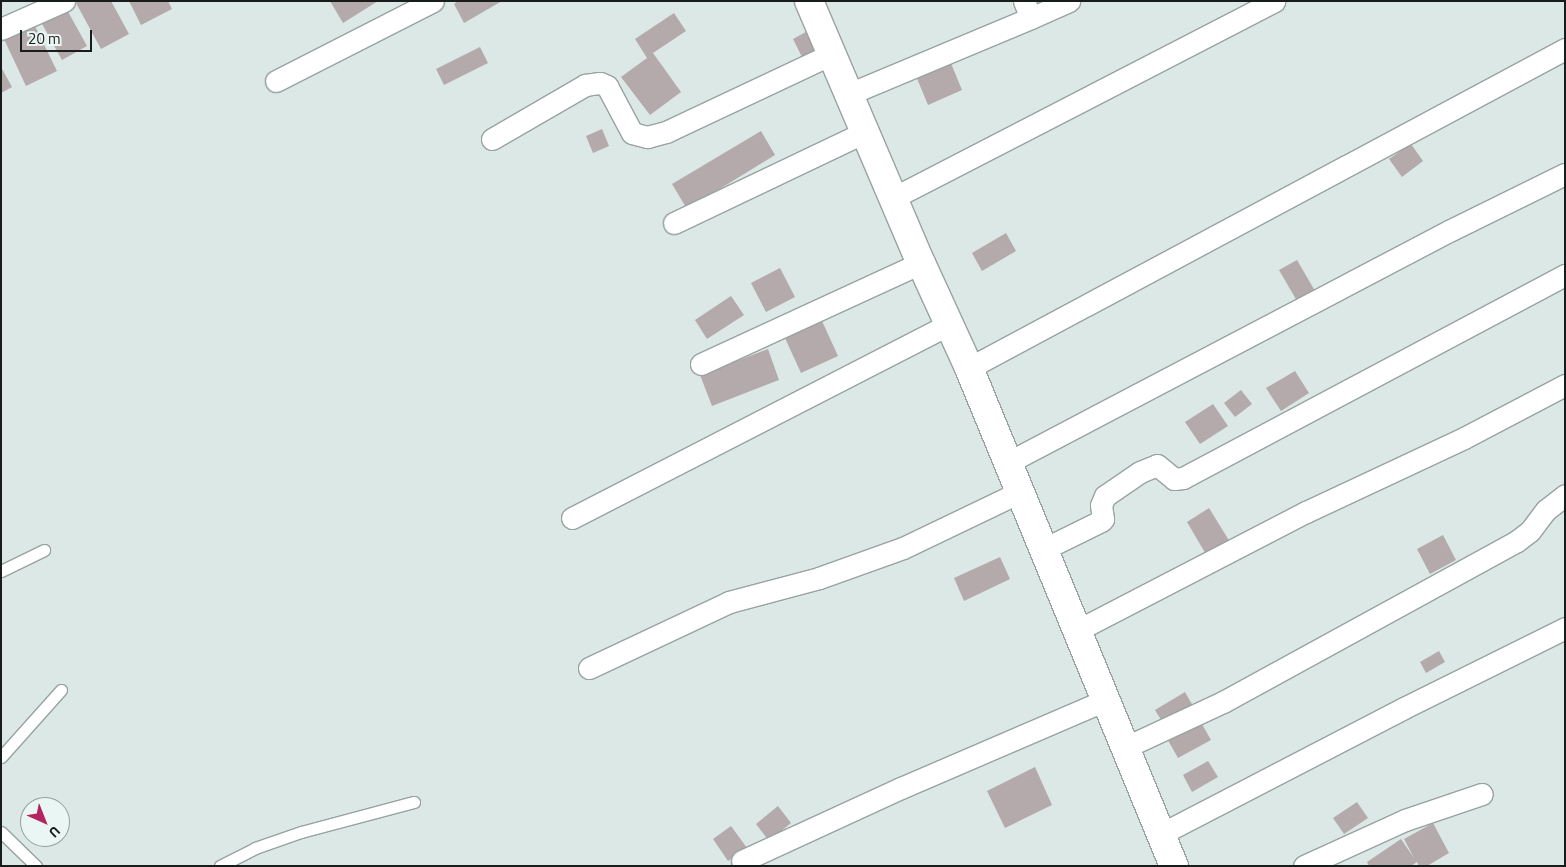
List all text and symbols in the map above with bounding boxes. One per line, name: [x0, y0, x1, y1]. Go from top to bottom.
scale bar: [22, 20, 95, 52]
text: 20 m: [28, 27, 61, 50]
north arrow: [20, 797, 70, 847]
text: U: [44, 822, 66, 843]

